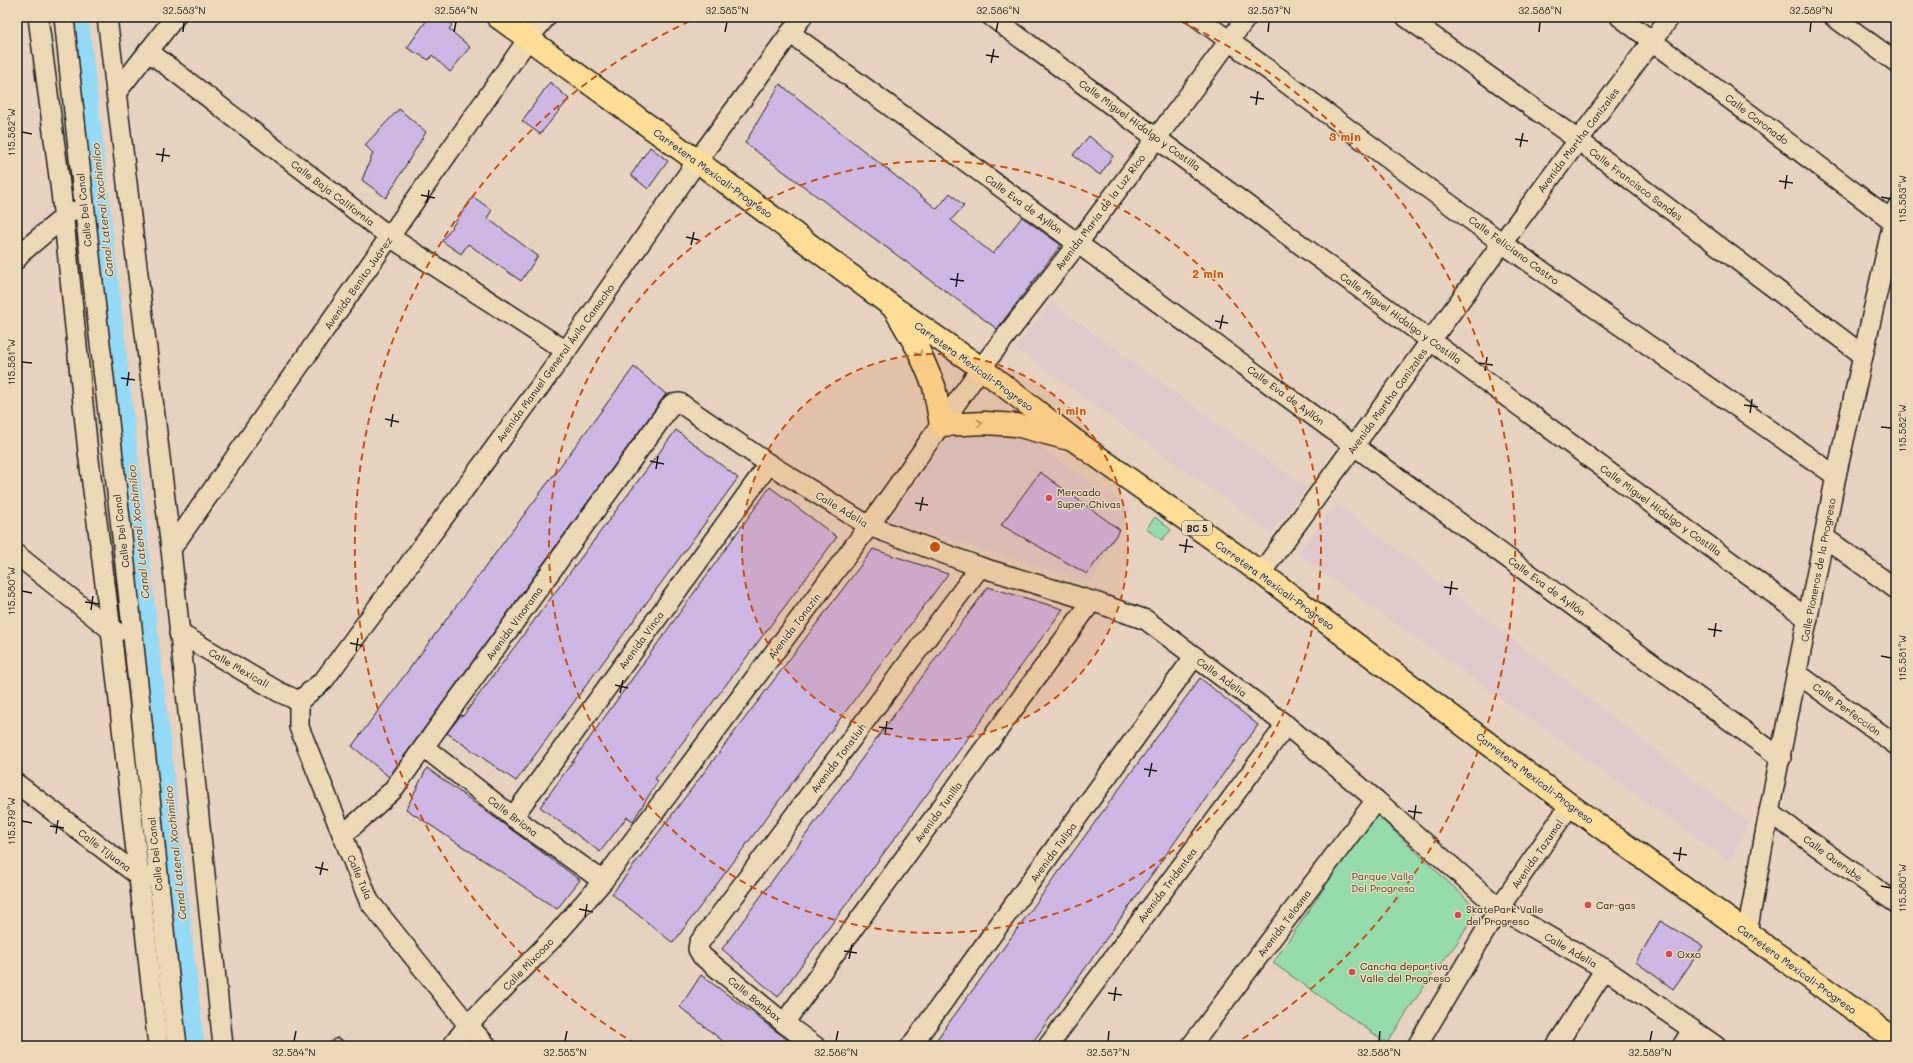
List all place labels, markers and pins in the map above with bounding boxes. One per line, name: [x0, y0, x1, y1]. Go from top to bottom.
place label: Mercado Super Chivas: [1057, 485, 1121, 511]
marker: Mercado Super Chivas: [1044, 493, 1054, 503]
centre of rings: [928, 540, 942, 554]
place label: Car-gas: [1596, 898, 1636, 912]
marker: Car-gas: [1583, 900, 1593, 910]
place label: SkatePark Valle del Progreso: [1466, 902, 1544, 928]
marker: SkatePark Valle del Progreso: [1453, 910, 1463, 920]
place label: Oxxo: [1677, 947, 1701, 961]
marker: Oxxo: [1664, 949, 1674, 959]
place label: Cancha deportiva Valle del Progreso: [1360, 959, 1450, 985]
marker: Cancha deportiva Valle del Progreso: [1347, 967, 1357, 977]

